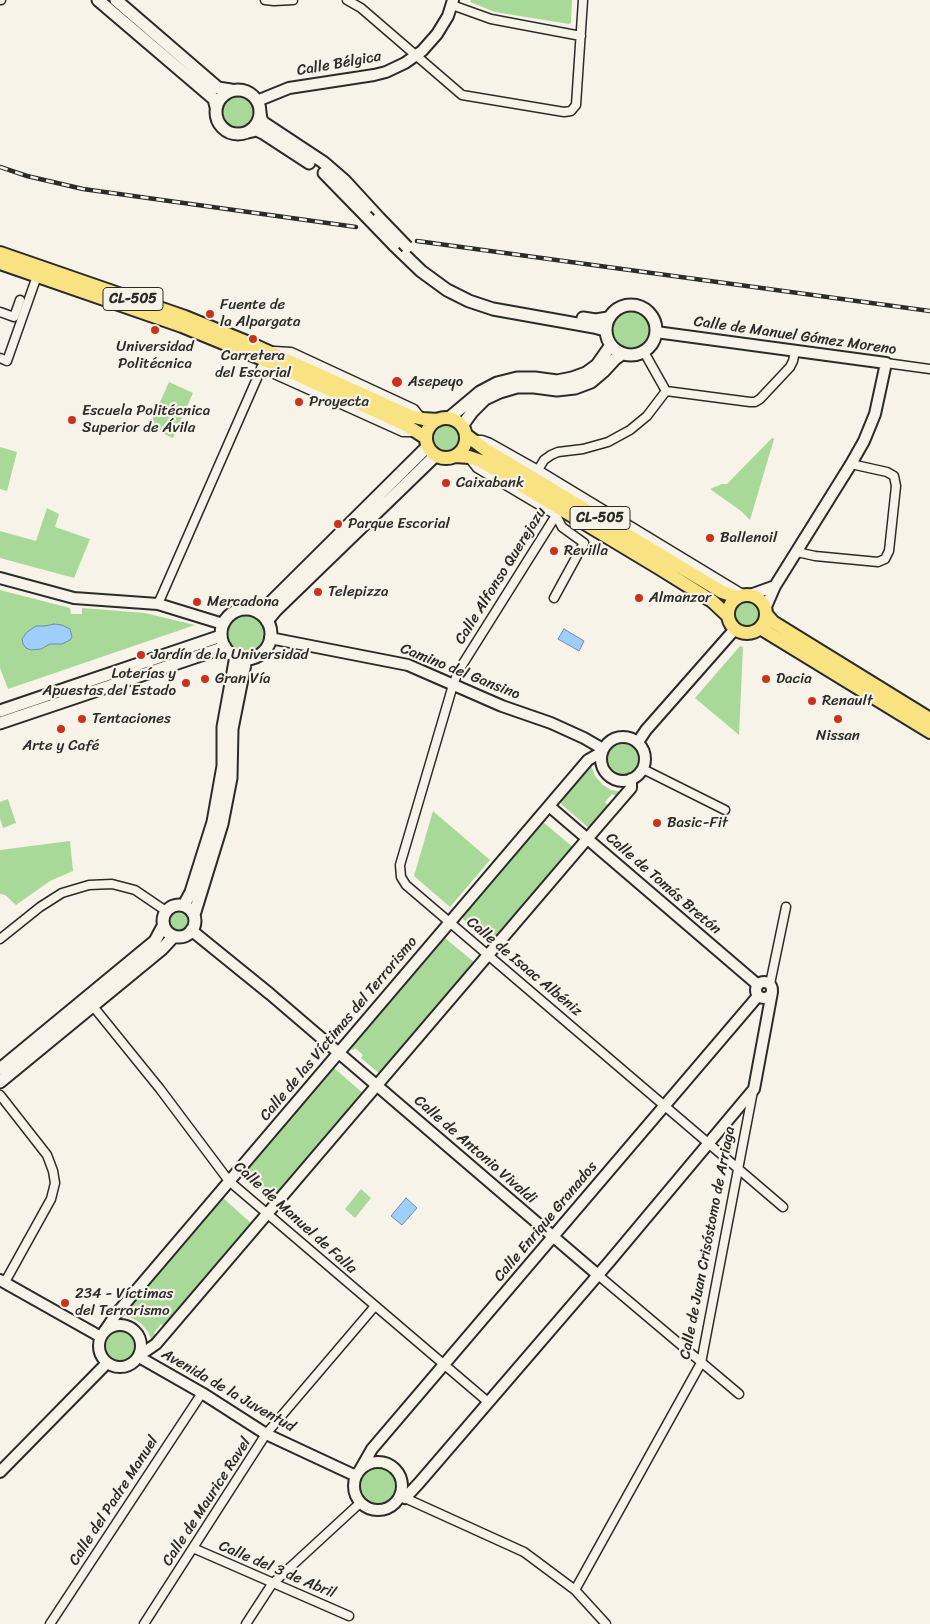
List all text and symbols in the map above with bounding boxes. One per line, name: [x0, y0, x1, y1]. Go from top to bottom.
street label: Calle Bélgica: [295, 48, 383, 80]
road number: CL-505: [103, 288, 163, 310]
place label: Fuente de la Alpargata: [220, 296, 301, 331]
marker: Fuente de la Alpargata: [204, 308, 216, 320]
street label: Calle de Manuel Gómez Moreno: [693, 313, 897, 359]
marker: Universidad Politécnica: [149, 324, 161, 336]
marker: Carretera del Escorial: [247, 333, 259, 345]
place label: Universidad Politécnica: [116, 338, 194, 373]
place label: Carretera del Escorial: [215, 347, 291, 382]
place label: Asepeyo: [408, 373, 463, 391]
marker: Asepeyo: [390, 375, 404, 389]
place label: Proyecta: [309, 393, 369, 411]
marker: Proyecta: [293, 396, 305, 408]
place label: Escuela Politécnica Superior de Ávila: [82, 402, 210, 437]
marker: Escuela Politécnica Superior de Ávila: [66, 414, 78, 426]
place label: Caixabank: [456, 474, 524, 492]
marker: Caixabank: [440, 477, 452, 489]
street label: Calle Alfonso Querejazu: [451, 504, 551, 648]
road number: CL-505: [570, 506, 630, 530]
place label: Parque Escorial: [348, 515, 450, 533]
marker: Parque Escorial: [332, 518, 344, 530]
place label: Ballenoil: [720, 529, 777, 547]
marker: Ballenoil: [704, 532, 716, 544]
place label: Revilla: [564, 542, 608, 560]
marker: Revilla: [548, 545, 560, 557]
place label: Telepizza: [328, 583, 389, 601]
marker: Telepizza: [312, 586, 324, 598]
place label: Almanzor: [649, 589, 711, 607]
marker: Almanzor: [633, 592, 645, 604]
place label: Mercadona: [207, 593, 279, 611]
marker: Mercadona: [191, 596, 203, 608]
street label: Camino del Gansino: [398, 640, 522, 704]
place label: Jardín de la Universidad: [151, 646, 308, 664]
marker: Jardín de la Universidad: [135, 649, 147, 661]
place label: Loterías y Apuestas del Estado: [43, 665, 176, 700]
place label: Gran Vía: [215, 670, 271, 688]
place label: Dacia: [776, 670, 812, 688]
marker: Gran Vía: [199, 673, 211, 685]
marker: Dacia: [760, 673, 772, 685]
marker: Loterías y Apuestas del Estado: [180, 677, 192, 689]
place label: Renault: [822, 692, 873, 710]
marker: Renault: [806, 695, 818, 707]
place label: Tentaciones: [92, 710, 171, 728]
marker: Tentaciones: [76, 713, 88, 725]
marker: Nissan: [832, 713, 844, 725]
marker: Arte y Café: [55, 723, 67, 735]
place label: Nissan: [816, 727, 860, 745]
place label: Arte y Café: [22, 737, 100, 755]
place label: Basic-Fit: [667, 814, 728, 832]
marker: Basic-Fit: [651, 817, 663, 829]
street label: Calle de Tomás Bretón: [602, 829, 724, 939]
street label: Calle de Isaac Albéniz: [463, 913, 585, 1021]
street label: Calle de las Víctimas del Terrorismo: [257, 933, 421, 1125]
street label: Calle de Antonio Vivaldi: [410, 1092, 540, 1208]
street label: Calle de Juan Crisóstomo de Arriaga: [677, 1125, 739, 1361]
street label: Calle de Manuel de Falla: [230, 1158, 360, 1278]
street label: Calle Enrique Granados: [491, 1158, 601, 1286]
place label: 234 - Víctimas del Terrorismo: [75, 1285, 173, 1320]
marker: 234 - Víctimas del Terrorismo: [59, 1297, 71, 1309]
street label: Avenida de la Juventud: [158, 1345, 298, 1437]
street label: Calle del Padre Manuel: [65, 1433, 163, 1569]
street label: Calle de Maurice Ravel: [159, 1434, 255, 1570]
street label: Calle del 3 de Abril: [216, 1537, 338, 1603]

